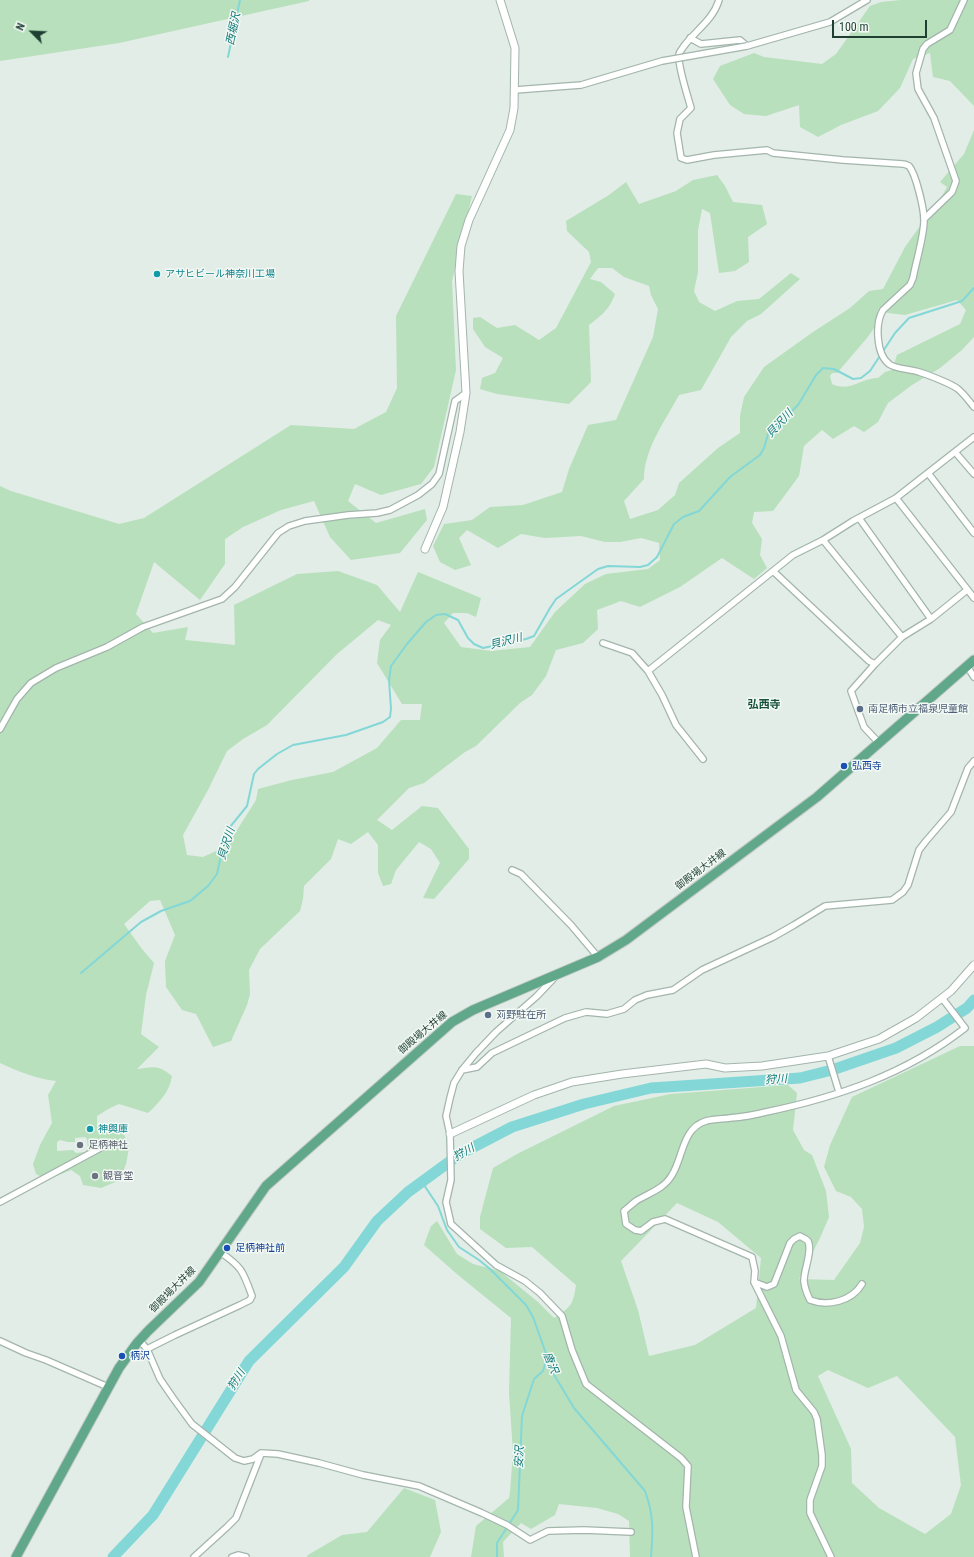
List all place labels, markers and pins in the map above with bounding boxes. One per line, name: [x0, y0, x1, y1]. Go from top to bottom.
place label: アサヒビール神奈川工場: [165, 268, 275, 280]
marker: アサヒビール神奈川工場: [152, 269, 162, 279]
place label: 南足柄市立福泉児童館: [868, 703, 968, 715]
marker: 南足柄市立福泉児童館: [855, 704, 865, 714]
place label: 弘西寺: [852, 760, 882, 772]
marker: 弘西寺: [839, 761, 849, 771]
place label: 苅野駐在所: [496, 1009, 546, 1021]
marker: 苅野駐在所: [483, 1010, 493, 1020]
place label: 神輿庫: [98, 1123, 128, 1135]
marker: 神輿庫: [85, 1124, 95, 1134]
place label: 足柄神社: [88, 1139, 128, 1151]
marker: 足柄神社: [75, 1140, 85, 1150]
place label: 観音堂: [103, 1170, 133, 1182]
marker: 観音堂: [90, 1171, 100, 1181]
place label: 足柄神社前: [235, 1242, 285, 1254]
marker: 足柄神社前: [222, 1243, 232, 1253]
place label: 柄沢: [130, 1350, 150, 1362]
marker: 柄沢: [117, 1351, 127, 1361]

